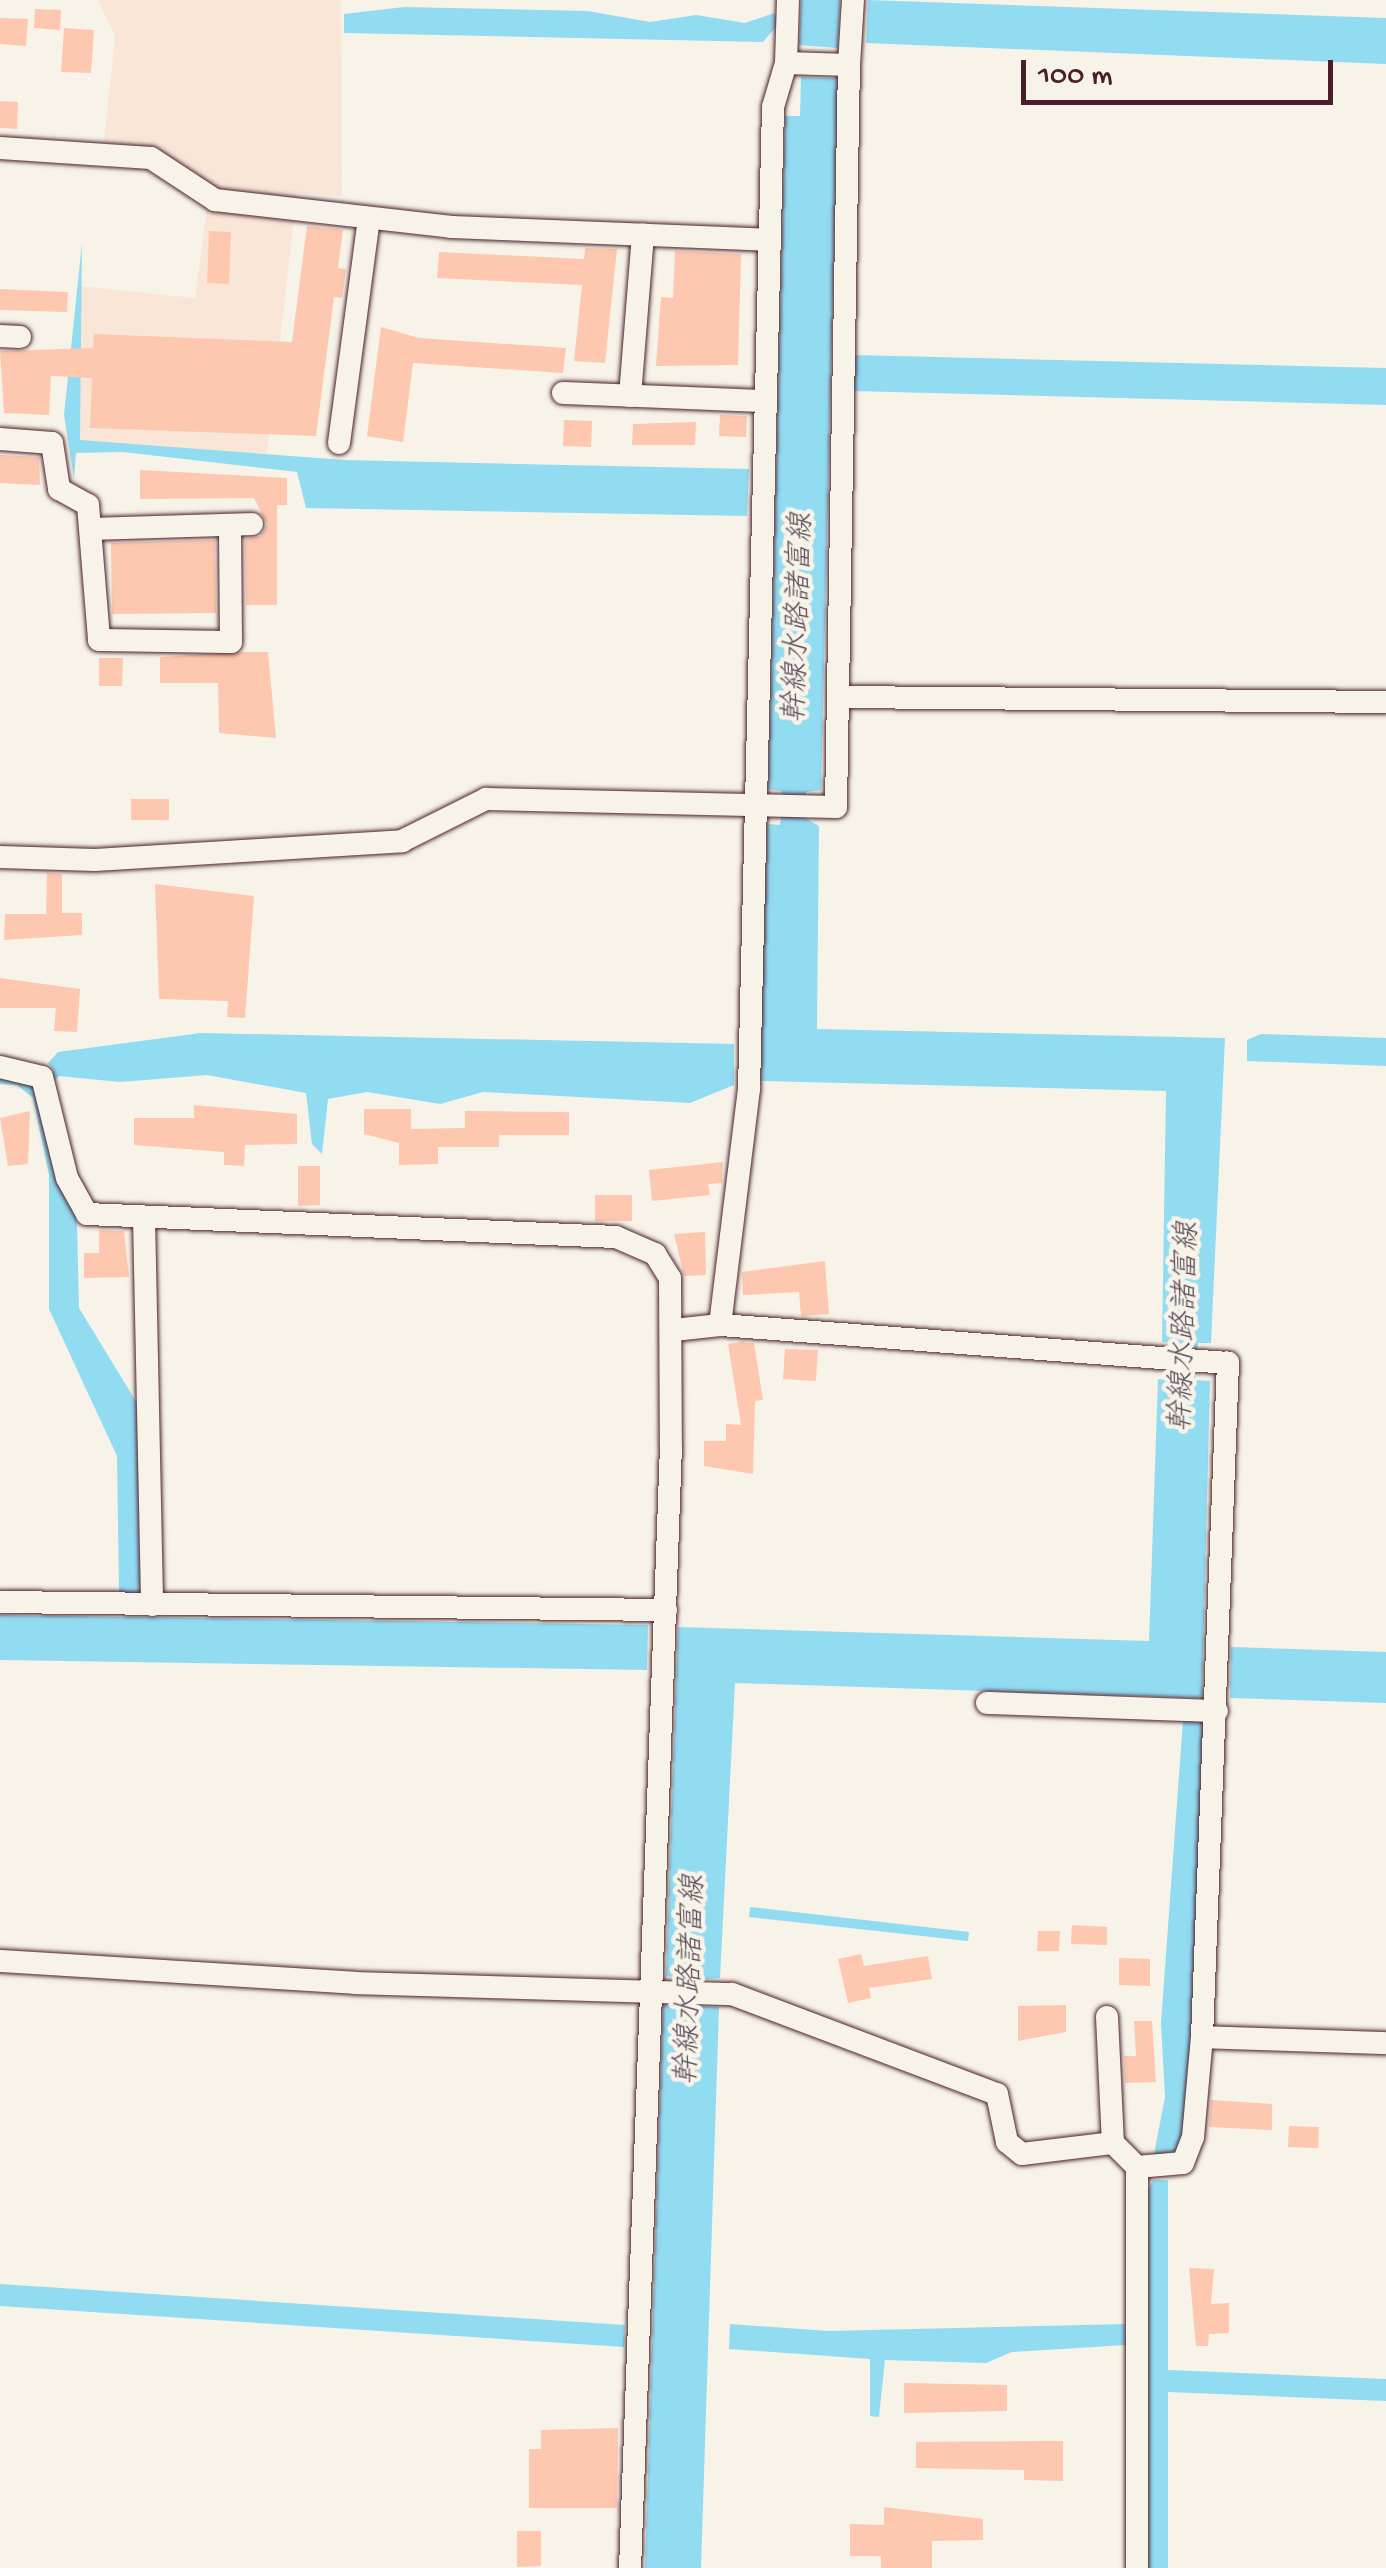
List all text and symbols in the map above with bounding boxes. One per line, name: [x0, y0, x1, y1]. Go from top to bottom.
scale bar: [1026, 40, 1338, 102]
text: 100 m: [1038, 60, 1113, 95]
water label: 幹線水路諸富線: [779, 512, 823, 724]
water label: 幹線水路諸富線: [1165, 1221, 1209, 1433]
water label: 幹線水路諸富線: [671, 1874, 715, 2086]

